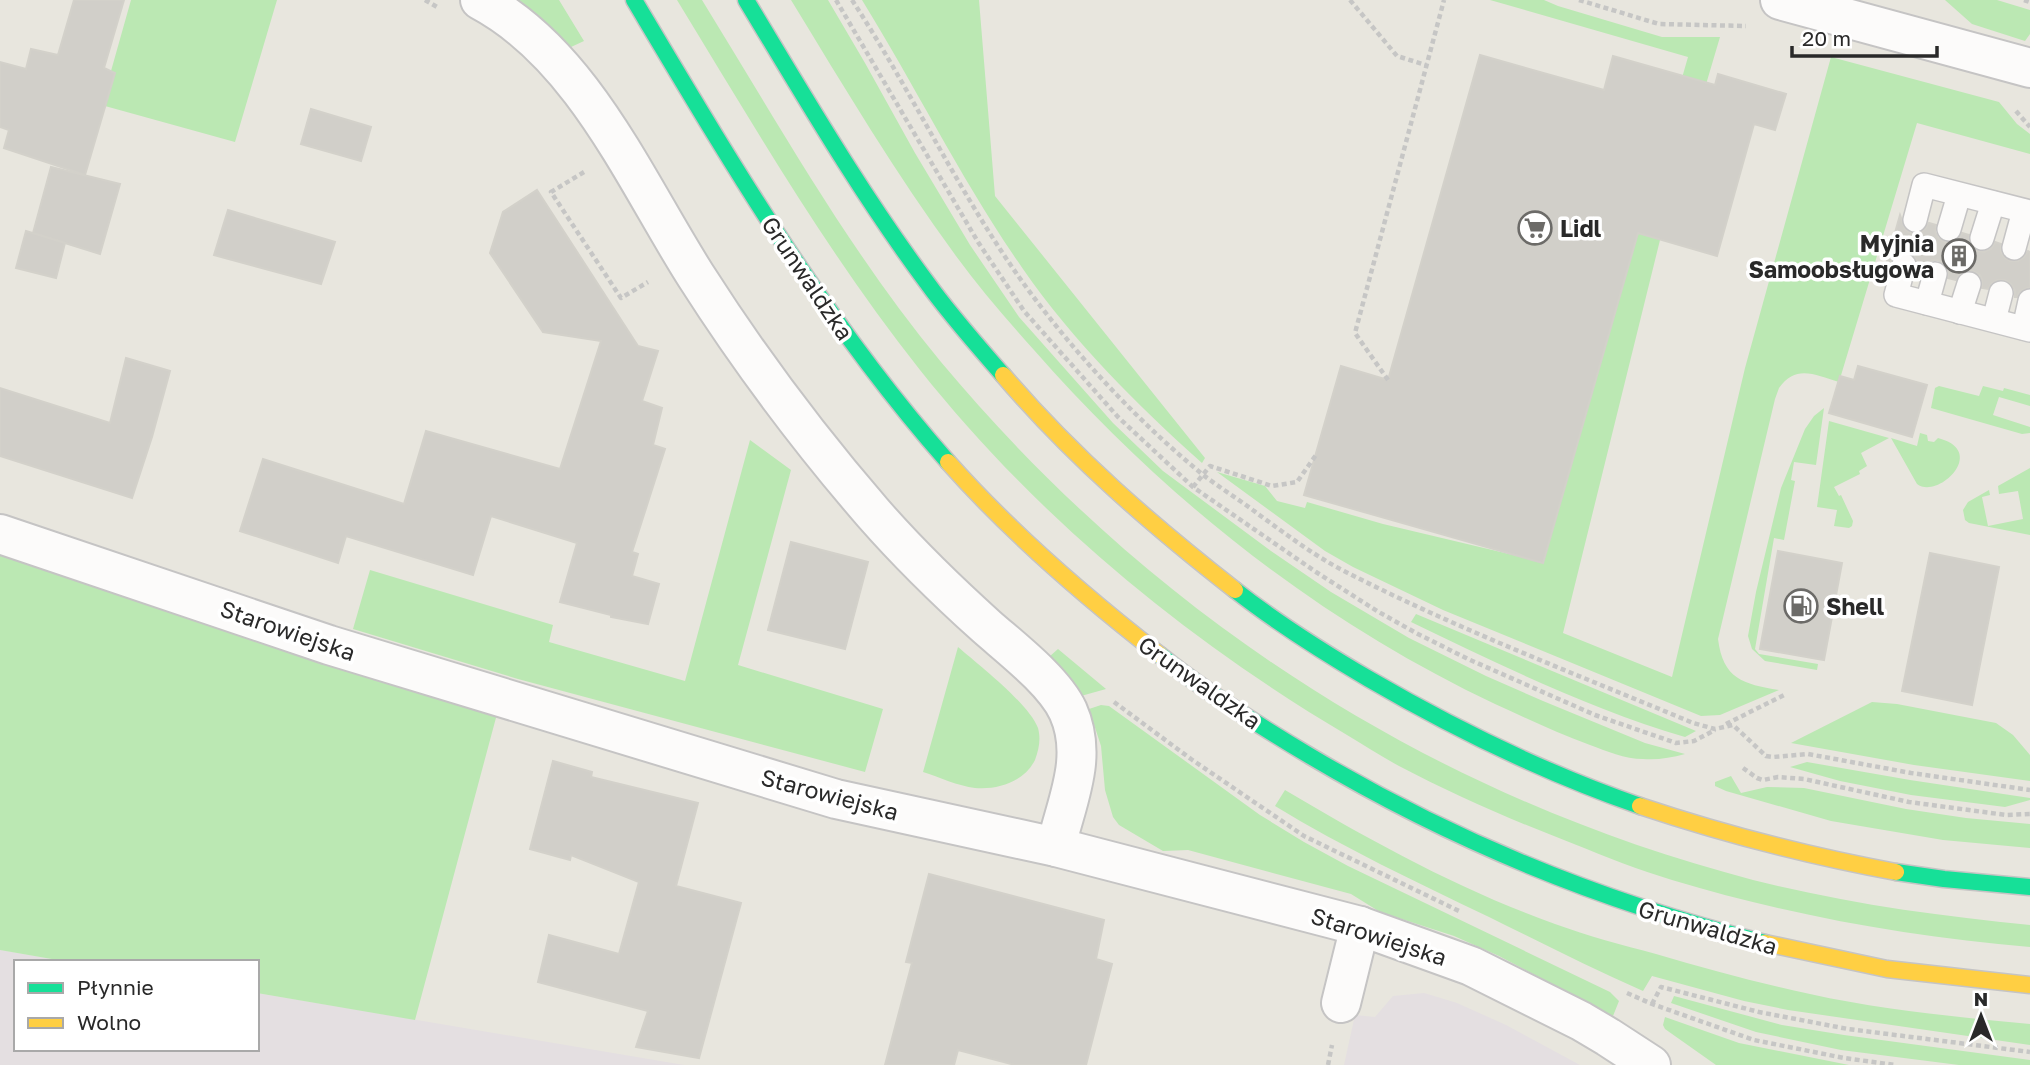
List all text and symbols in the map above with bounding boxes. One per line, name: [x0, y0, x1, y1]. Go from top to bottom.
scale bar: [1792, 14, 1937, 58]
text: 20 m: [1802, 25, 1851, 51]
supermarket icon: Lidl: [1516, 209, 1554, 247]
street label: Grunwaldzka: [756, 211, 860, 345]
place label: Lidl: [1560, 214, 1602, 242]
place label: Myjnia Samoobsługowa: [1748, 229, 1934, 283]
building icon: Myjnia Samoobsługowa: [1940, 237, 1978, 275]
fuel station icon: Shell: [1782, 587, 1820, 625]
place label: Shell: [1826, 592, 1885, 620]
street label: Starowiejska: [217, 594, 359, 666]
street label: Grunwaldzka: [1133, 630, 1267, 734]
street label: Starowiejska: [758, 762, 902, 826]
street label: Grunwaldzka: [1635, 894, 1781, 960]
street label: Starowiejska: [1308, 901, 1450, 971]
legend: [14, 960, 259, 1051]
text: Płynnie: [77, 974, 154, 1000]
north arrow: [1946, 981, 2016, 1051]
text: N: [1974, 987, 1988, 1010]
text: Wolno: [77, 1009, 141, 1035]

